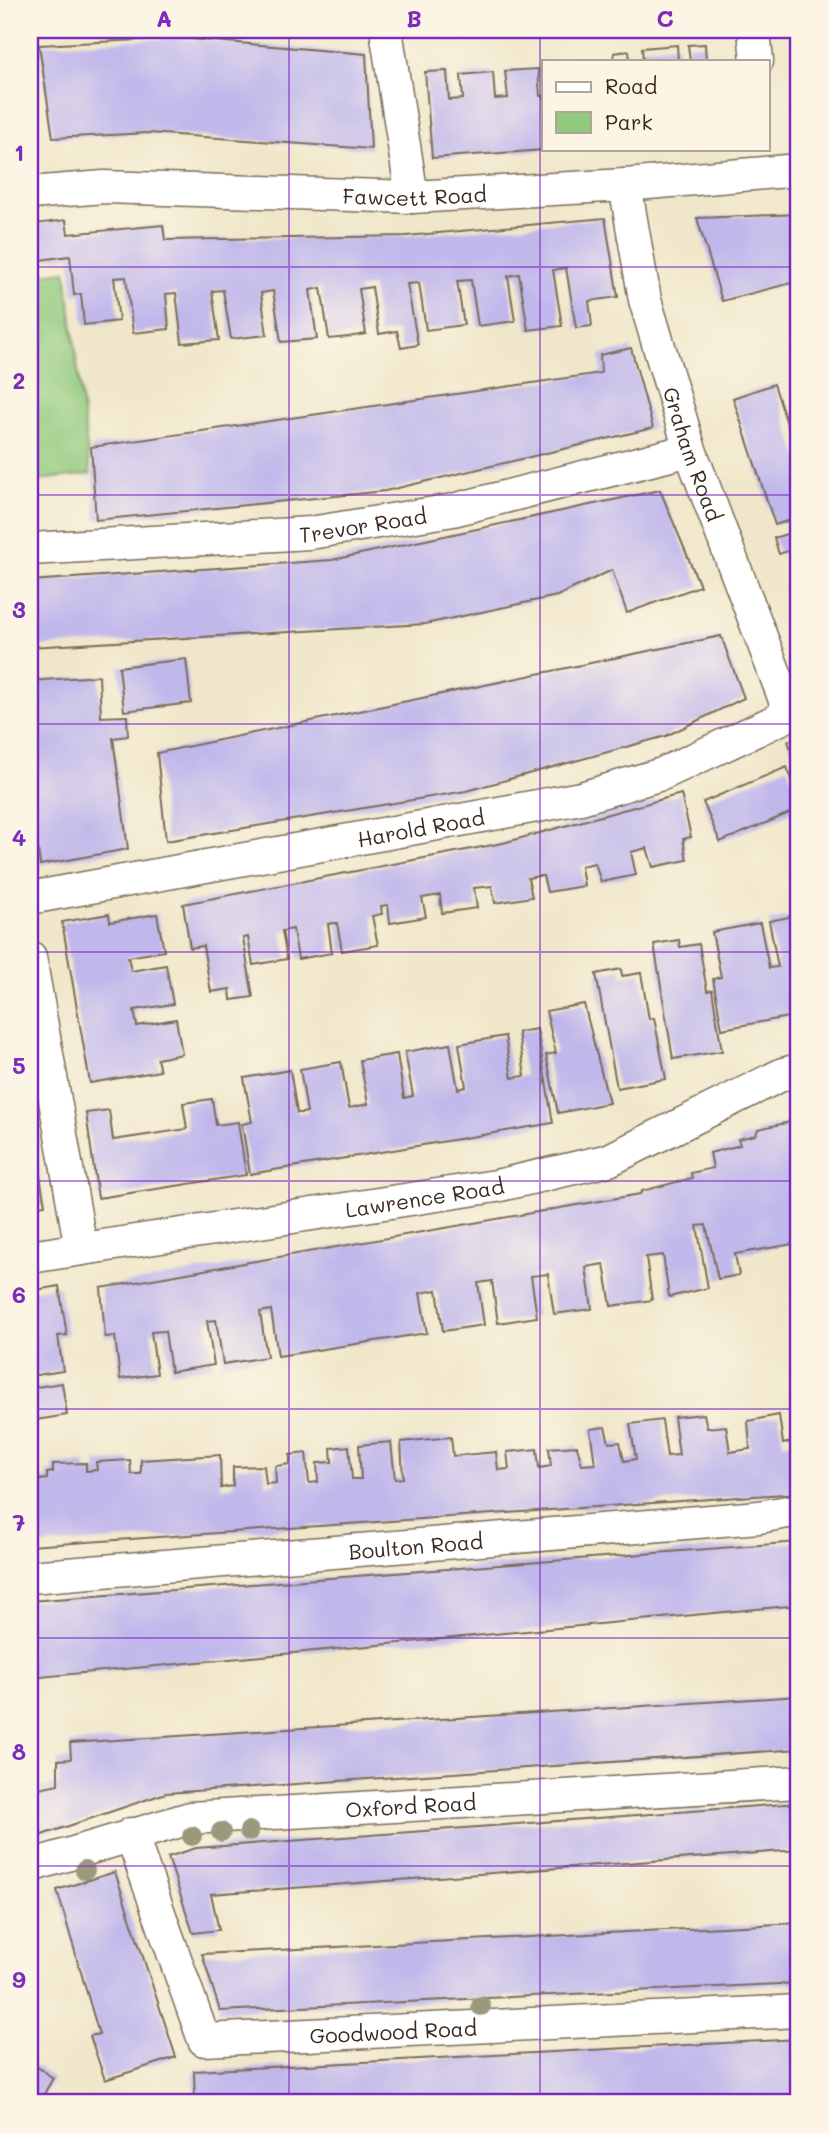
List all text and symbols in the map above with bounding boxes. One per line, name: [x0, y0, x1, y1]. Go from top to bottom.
text: A: [156, 3, 172, 33]
text: B: [406, 3, 422, 33]
text: C: [656, 3, 674, 33]
legend: [542, 60, 770, 150]
text: Road: [605, 72, 657, 99]
text: Park: [605, 108, 653, 135]
text: 1: [14, 137, 24, 167]
street label: Fawcett Road: [342, 179, 487, 211]
text: 2: [13, 365, 25, 395]
street label: Graham Road: [658, 384, 729, 525]
street label: Trevor Road: [299, 501, 428, 547]
text: 3: [12, 594, 26, 624]
street label: Harold Road: [355, 802, 486, 852]
text: 4: [12, 822, 26, 852]
text: 5: [12, 1050, 26, 1080]
street label: Lawrence Road: [343, 1171, 506, 1222]
text: 6: [12, 1279, 26, 1309]
text: 7: [13, 1507, 26, 1537]
street label: Boulton Road: [347, 1526, 484, 1564]
text: 8: [12, 1736, 26, 1766]
street label: Oxford Road: [344, 1788, 477, 1822]
text: 9: [12, 1964, 26, 1994]
street label: Goodwood Road: [309, 2013, 477, 2048]

